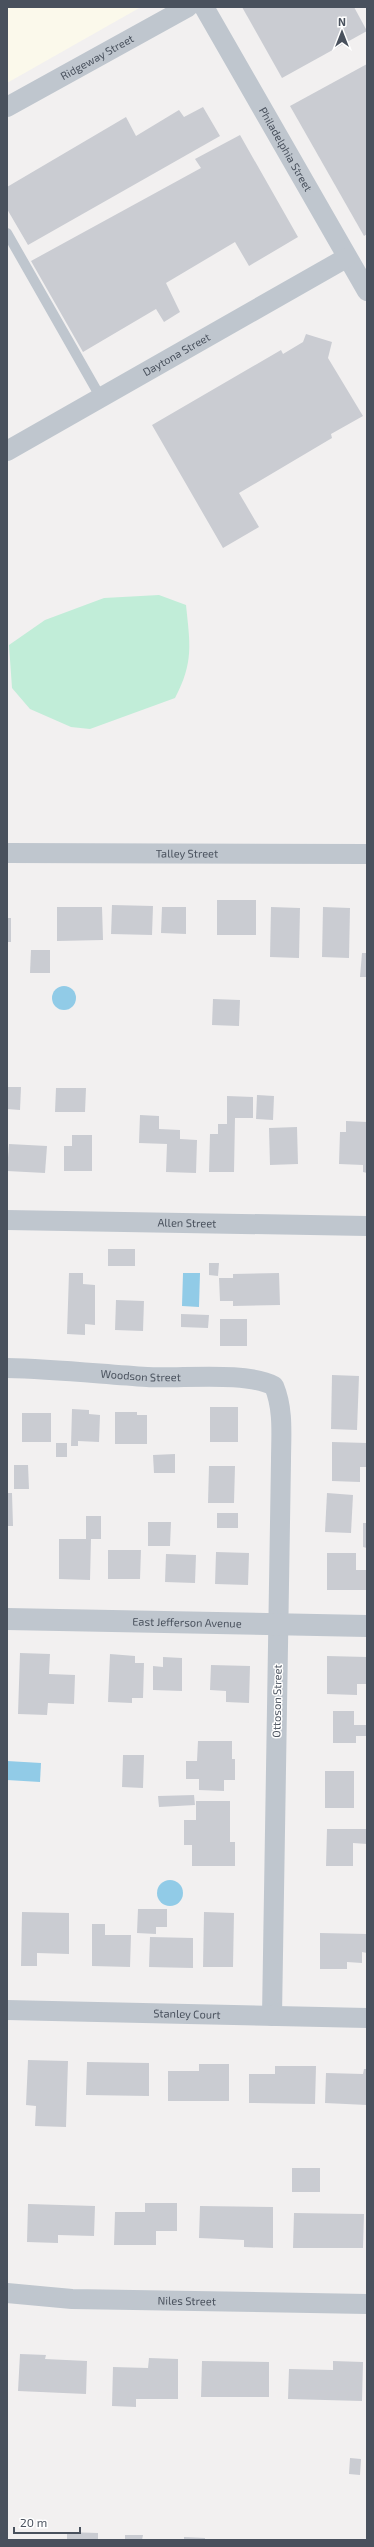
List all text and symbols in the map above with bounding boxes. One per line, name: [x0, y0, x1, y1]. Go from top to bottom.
north arrow: [322, 12, 362, 52]
text: N: [338, 15, 346, 28]
street label: Ridgeway Street: [58, 31, 136, 82]
street label: Philadelphia Street: [257, 104, 315, 193]
street label: Daytona Street: [140, 330, 212, 378]
street label: Talley Street: [156, 846, 218, 860]
street label: Allen Street: [157, 1216, 217, 1229]
street label: Woodson Street: [100, 1367, 181, 1383]
street label: East Jefferson Avenue: [132, 1614, 242, 1630]
street label: Ottoson Street: [269, 1664, 284, 1738]
street label: Stanley Court: [153, 2006, 221, 2021]
street label: Niles Street: [157, 2293, 216, 2307]
scale bar: [14, 2509, 80, 2535]
text: 20 m: [20, 2515, 47, 2529]

